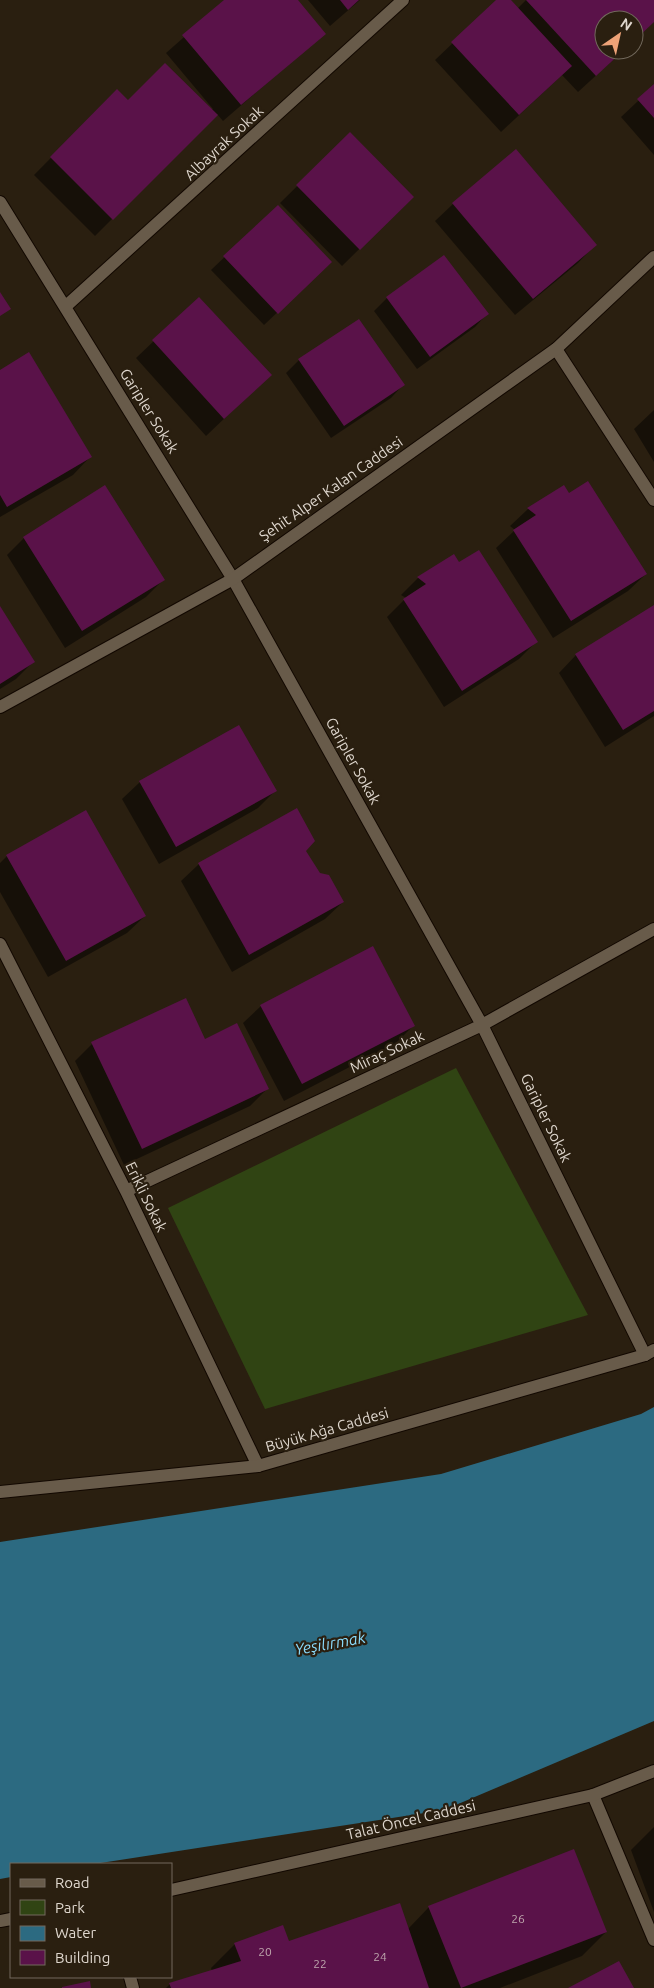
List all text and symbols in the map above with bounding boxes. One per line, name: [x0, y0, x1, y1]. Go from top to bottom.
north arrow: [594, 10, 644, 60]
text: N: [617, 15, 635, 34]
street label: Albayrak Sokak: [181, 102, 267, 183]
street label: Garipler Sokak: [117, 365, 182, 457]
street label: Şehit Alper Kalan Caddesi: [256, 433, 406, 545]
street label: Garipler Sokak: [323, 714, 384, 807]
street label: Miraç Sokak: [347, 1027, 427, 1076]
street label: Garipler Sokak: [518, 1071, 575, 1165]
street label: Erikli Sokak: [122, 1159, 171, 1235]
street label: Büyük Ağa Caddesi: [263, 1404, 390, 1455]
water label: Yeşilırmak: [293, 1628, 368, 1658]
street label: Talat Öncel Caddesi: [345, 1796, 477, 1843]
legend: [10, 1863, 172, 1978]
text: Road: [55, 1874, 90, 1891]
text: Park: [55, 1899, 85, 1916]
house number: 26: [511, 1912, 525, 1925]
text: Water: [55, 1924, 96, 1941]
house number: 20: [258, 1945, 272, 1958]
text: Building: [55, 1949, 110, 1966]
house number: 24: [373, 1950, 387, 1963]
house number: 22: [313, 1957, 327, 1970]

